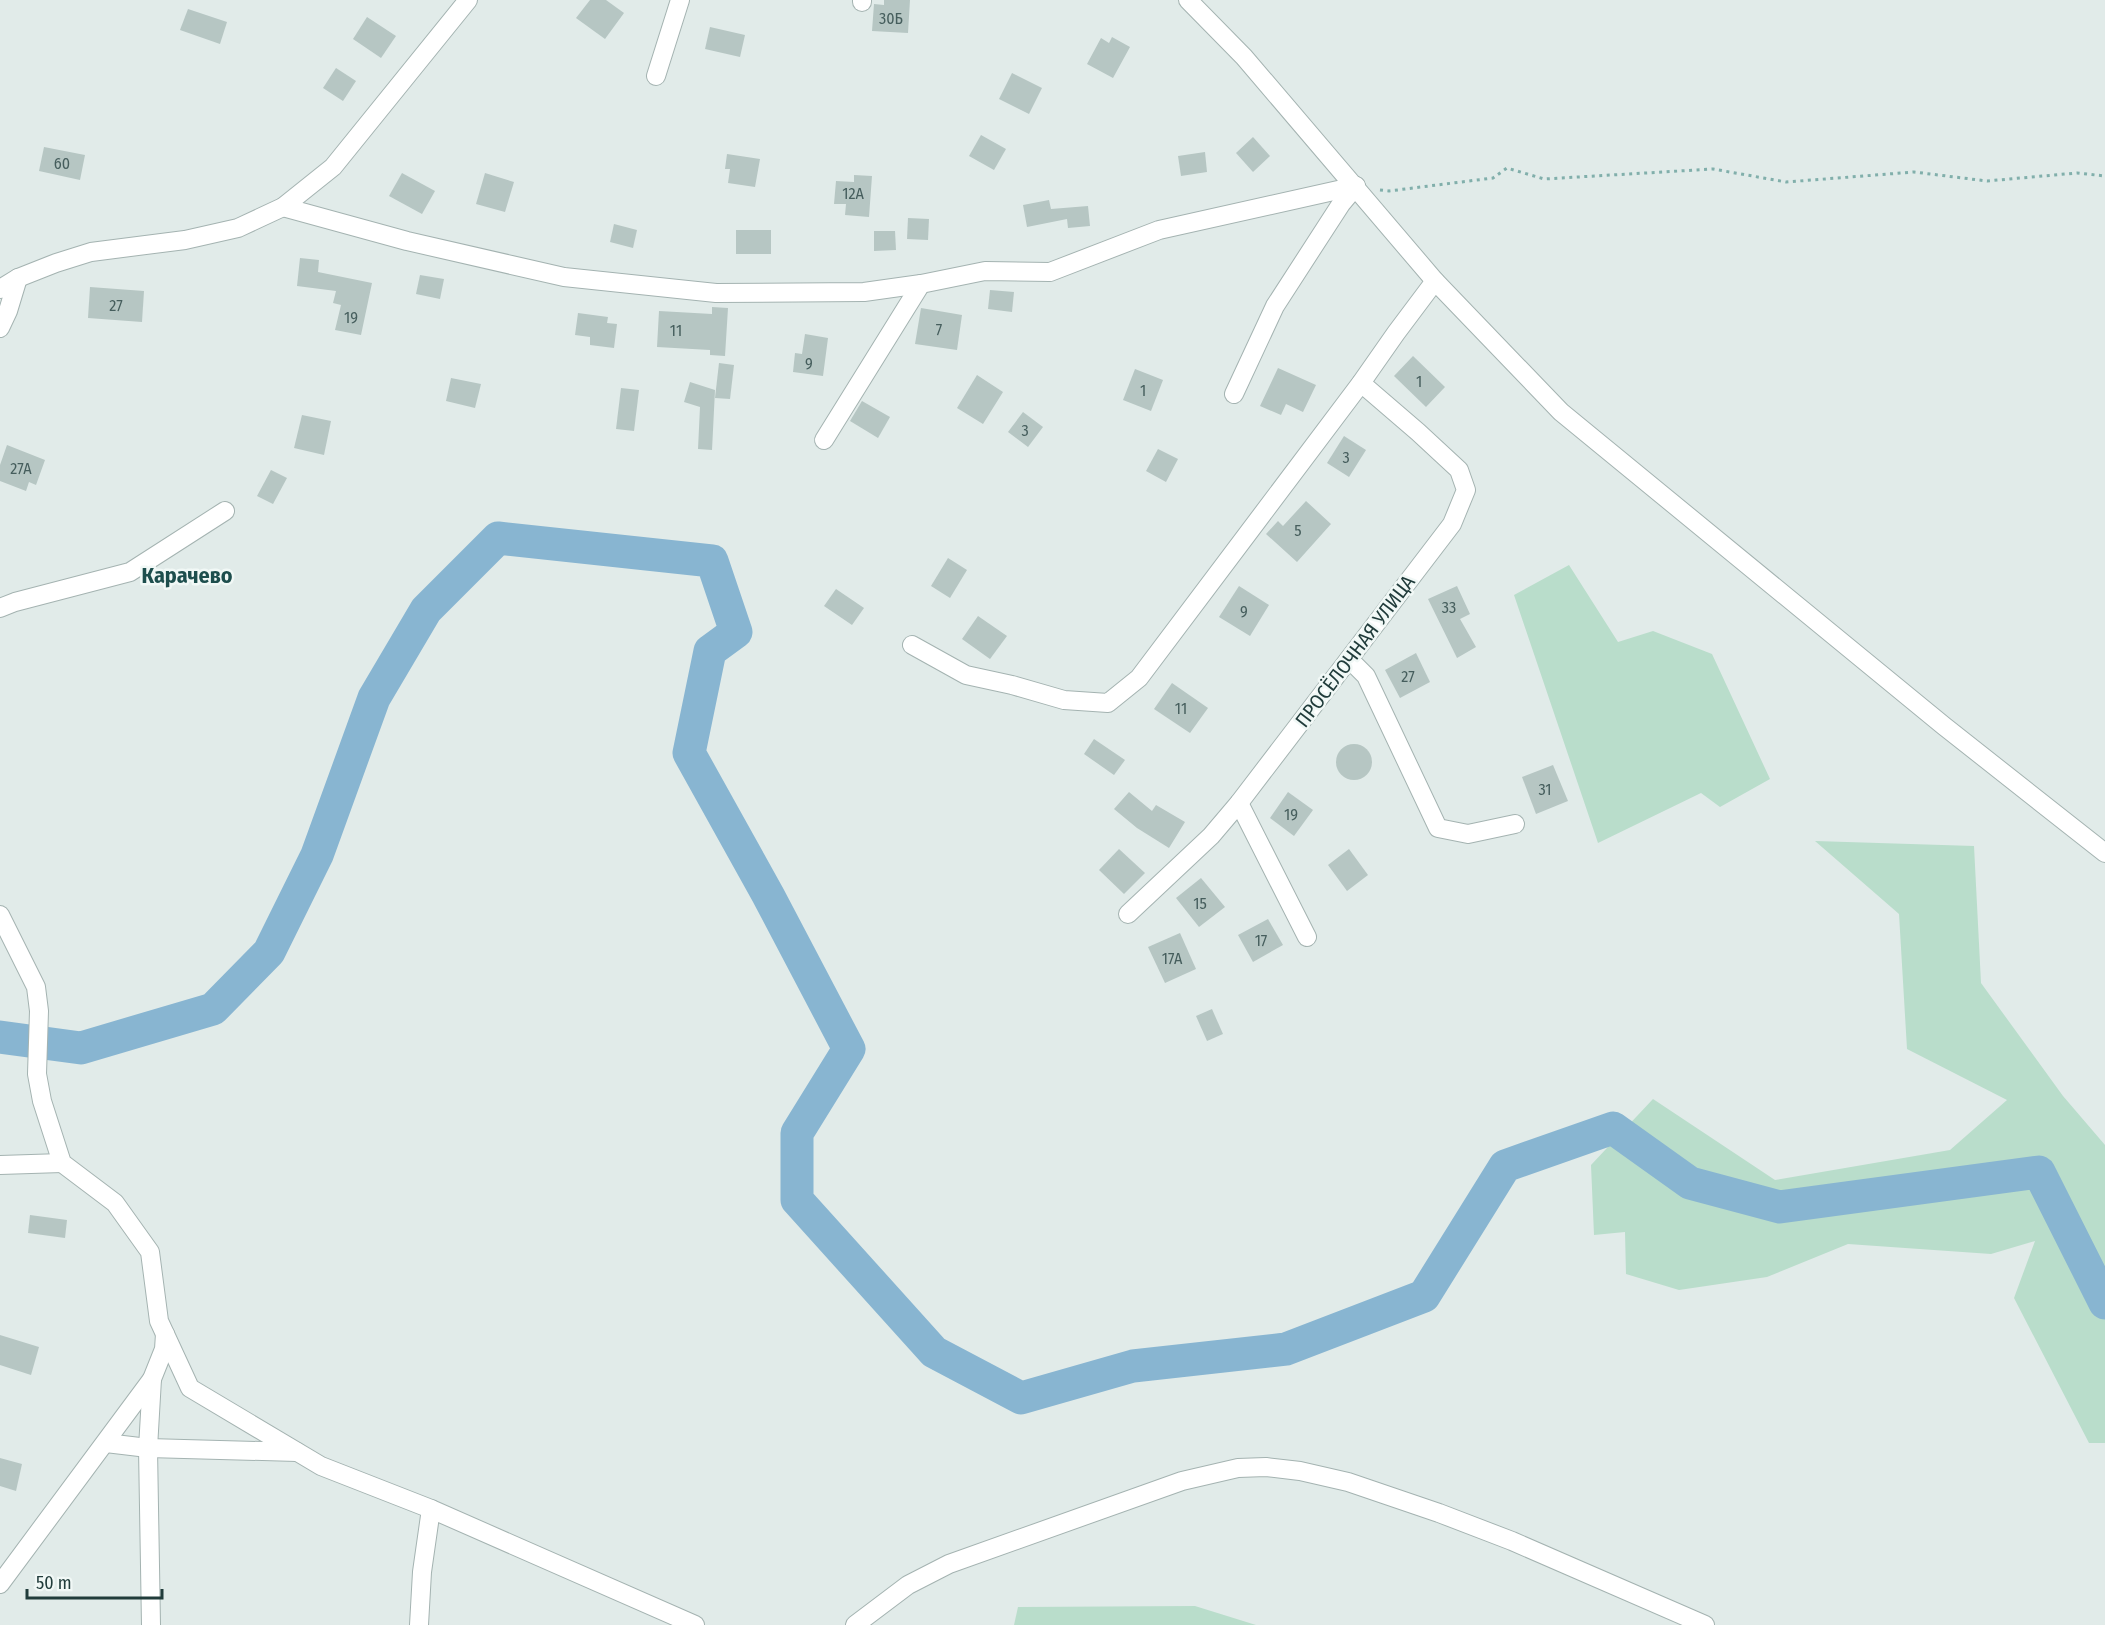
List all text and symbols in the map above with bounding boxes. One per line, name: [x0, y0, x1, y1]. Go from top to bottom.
house number: 30Б: [879, 9, 903, 28]
house number: 60: [54, 154, 70, 173]
house number: 12А: [842, 184, 864, 203]
house number: 27: [109, 296, 123, 315]
house number: 19: [344, 308, 358, 327]
house number: 7: [936, 320, 943, 339]
house number: 11: [670, 321, 682, 340]
house number: 9: [805, 354, 813, 373]
house number: 1: [1416, 372, 1422, 391]
house number: 1: [1140, 381, 1146, 400]
house number: 3: [1021, 421, 1029, 440]
house number: 3: [1342, 448, 1350, 467]
house number: 27А: [10, 459, 32, 478]
house number: 5: [1294, 521, 1302, 540]
district label: Карачево: [142, 562, 233, 589]
street label: ПРОСЁЛОЧНАЯ УЛИЦА: [1290, 570, 1420, 732]
house number: 33: [1442, 598, 1456, 617]
house number: 9: [1240, 602, 1248, 621]
house number: 27: [1401, 667, 1415, 686]
house number: 11: [1175, 699, 1187, 718]
house number: 31: [1538, 780, 1552, 799]
house number: 19: [1284, 805, 1298, 824]
house number: 15: [1193, 894, 1207, 913]
house number: 17: [1255, 931, 1268, 950]
house number: 17А: [1162, 949, 1183, 968]
scale bar: [27, 1562, 162, 1600]
text: 50 m: [36, 1572, 72, 1594]

